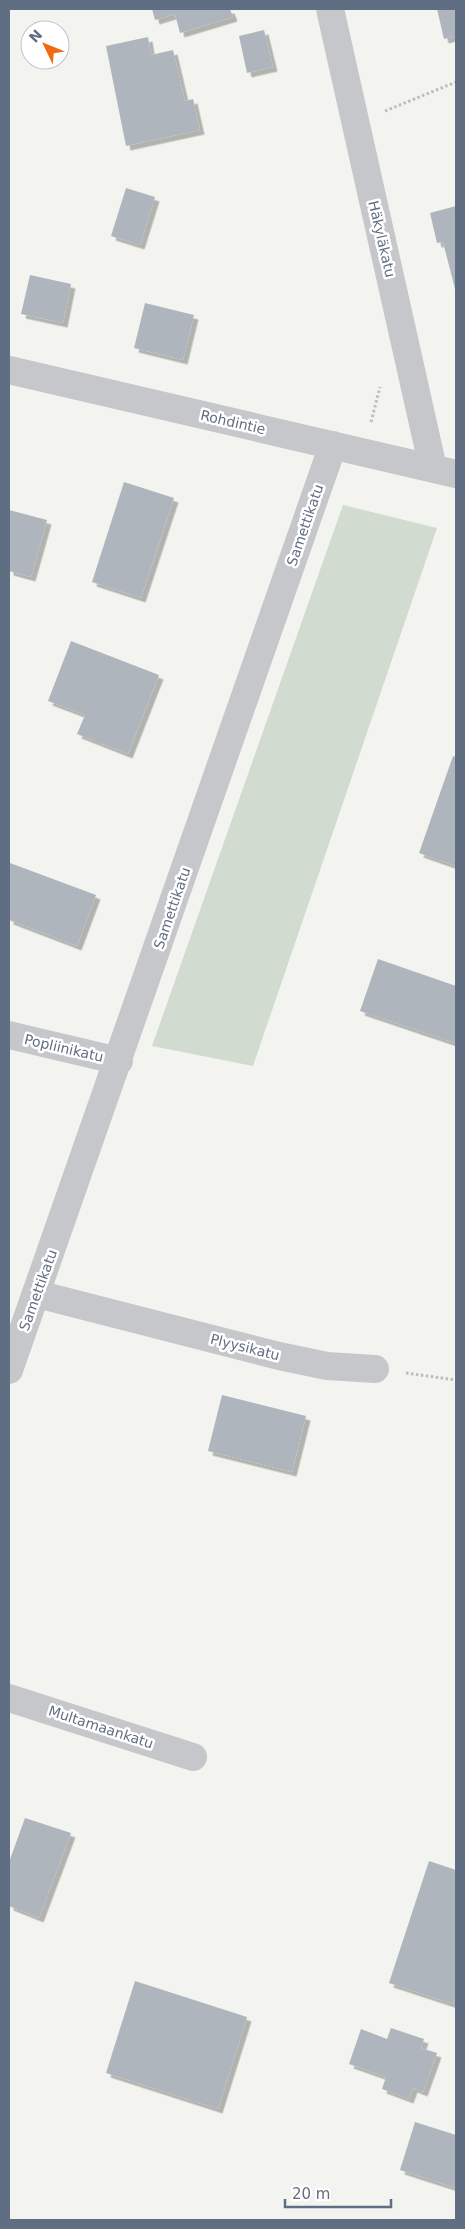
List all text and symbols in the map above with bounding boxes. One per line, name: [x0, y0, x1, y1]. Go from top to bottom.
north arrow: [20, 20, 70, 70]
text: N: [26, 26, 45, 46]
street label: Häkyläkatu: [365, 199, 399, 279]
street label: Rohdintie: [199, 407, 267, 437]
street label: Samettikatu: [284, 482, 326, 568]
street label: Samettikatu: [151, 865, 193, 951]
street label: Popliinikatu: [23, 1031, 105, 1065]
street label: Samettikatu: [16, 1247, 60, 1333]
street label: Plyysikatu: [209, 1331, 281, 1363]
street label: Multamaankatu: [47, 1702, 155, 1752]
scale bar: [285, 2176, 391, 2208]
text: 20 m: [292, 2185, 330, 2203]

